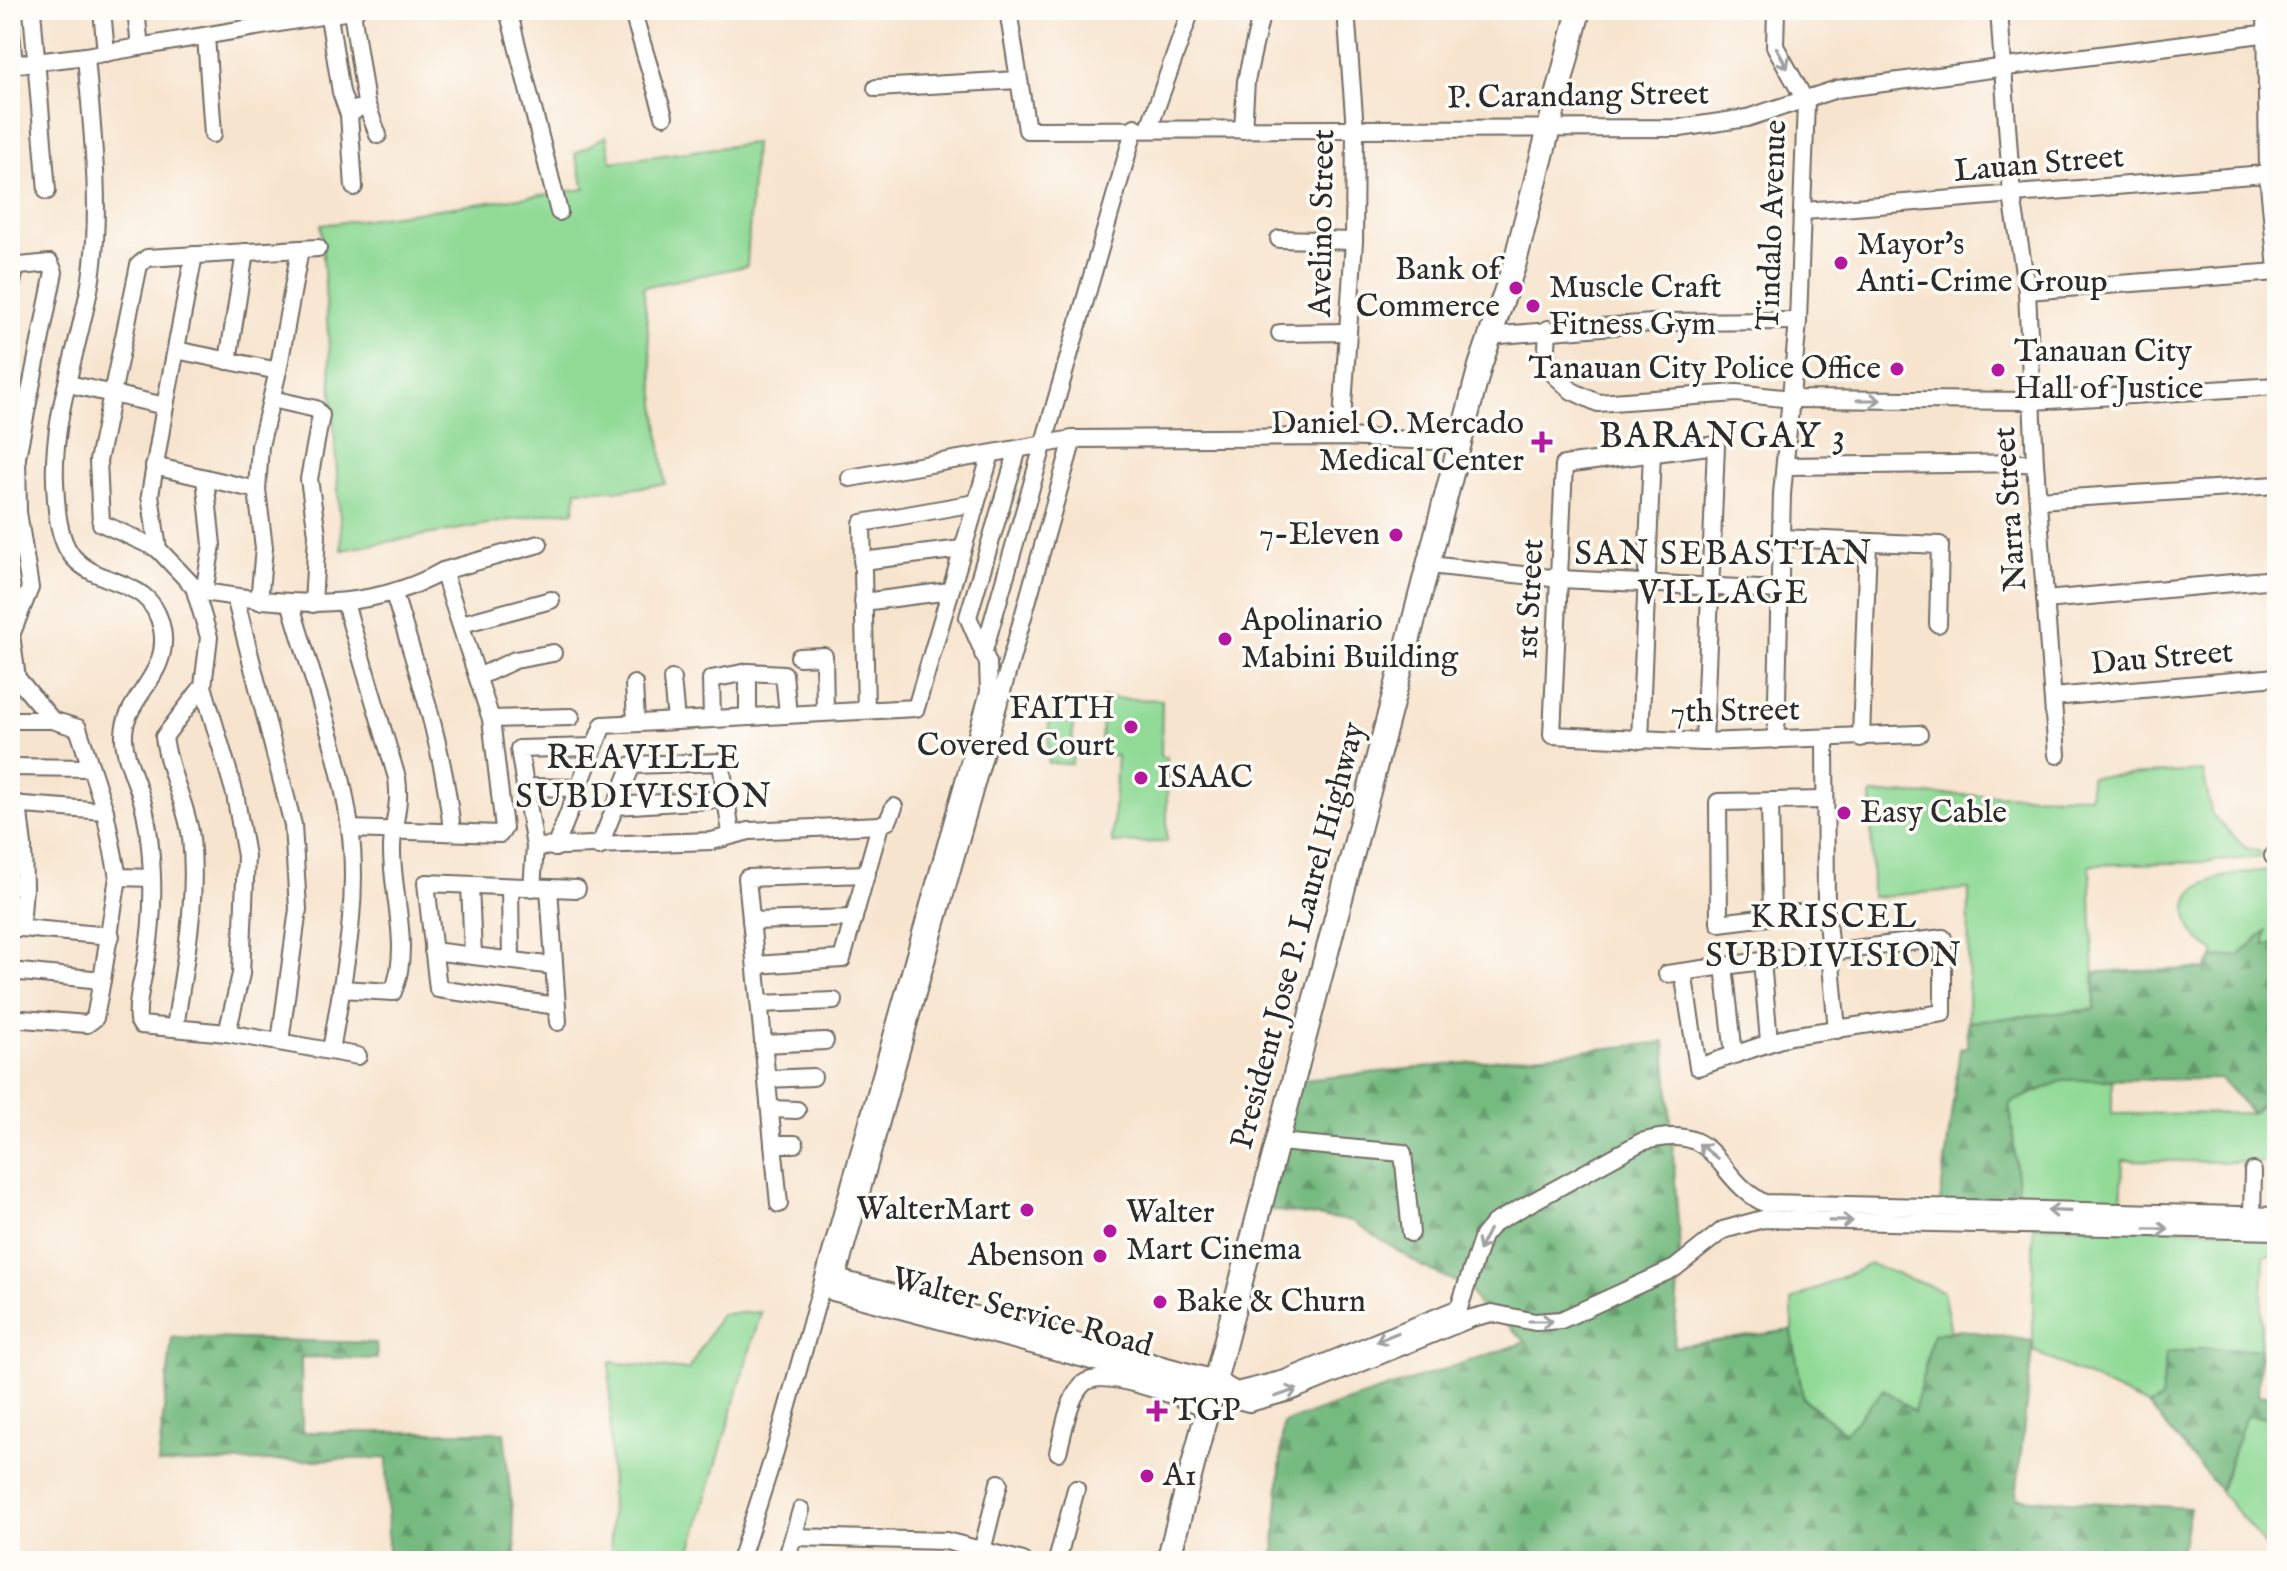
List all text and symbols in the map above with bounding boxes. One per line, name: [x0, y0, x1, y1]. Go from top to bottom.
one-way arrow: [1774, 46, 1790, 70]
street label: P. Carandang Street: [1447, 74, 1709, 120]
street label: Tindalo Avenue: [1749, 119, 1797, 331]
street label: Avelino Street: [1301, 129, 1345, 318]
street label: Lauan Street: [1952, 137, 2126, 193]
place label: Mayor's Anti-Crime Group: [1856, 225, 2108, 303]
place label: Bank of Commerce: [1356, 250, 1505, 328]
marker: Mayor's Anti-Crime Group: [1832, 254, 1850, 272]
place label: Muscle Craft Fitness Gym: [1549, 268, 1722, 346]
marker: Bank of Commerce: [1507, 279, 1525, 297]
marker: Muscle Craft Fitness Gym: [1524, 297, 1542, 315]
place label: Tanauan City Hall of Justice: [2014, 332, 2203, 410]
place label: Tanauan City Police Office: [1528, 349, 1881, 390]
marker: Tanauan City Police Office: [1888, 360, 1906, 378]
marker: Tanauan City Hall of Justice: [1989, 361, 2007, 379]
one-way arrow: [1855, 392, 1882, 408]
place label: Daniel O. Mercado Medical Center: [1271, 404, 1524, 482]
district label: BARANGAY 3: [1599, 414, 1847, 460]
street label: Narra Street: [1985, 426, 2037, 592]
marker: Daniel O. Mercado Medical Center: [1531, 431, 1553, 453]
place label: 7-Eleven: [1259, 515, 1380, 556]
marker: 7-Eleven: [1387, 526, 1405, 544]
district label: SAN SEBASTIAN VILLAGE: [1575, 533, 1873, 615]
street label: 1st Street: [1507, 538, 1555, 660]
place label: Apolinario Mabini Building: [1240, 601, 1459, 679]
marker: Apolinario Mabini Building: [1216, 630, 1234, 648]
street label: Dau Street: [2089, 632, 2235, 686]
place label: FAITH Covered Court: [917, 689, 1115, 767]
street label: 7th Street: [1670, 690, 1800, 734]
marker: FAITH Covered Court: [1122, 718, 1140, 736]
street label: President Jose P. Laurel Highway: [1222, 718, 1376, 1154]
district label: REAVILLE SUBDIVISION: [515, 737, 773, 819]
place label: ISAAC: [1157, 758, 1253, 799]
marker: ISAAC: [1132, 769, 1150, 787]
place label: Easy Cable: [1860, 793, 2007, 834]
marker: Easy Cable: [1835, 804, 1853, 822]
district label: KRISCEL SUBDIVISION: [1705, 896, 1963, 978]
one-way arrow: [1697, 1142, 1718, 1160]
place label: WalterMart: [856, 1190, 1011, 1231]
place label: Walter Mart Cinema: [1126, 1193, 1301, 1271]
marker: WalterMart: [1018, 1201, 1036, 1219]
one-way arrow: [2046, 1204, 2073, 1219]
one-way arrow: [1827, 1213, 1854, 1228]
one-way arrow: [2143, 1221, 2170, 1236]
marker: Walter Mart Cinema: [1101, 1222, 1119, 1240]
one-way arrow: [1475, 1227, 1491, 1251]
place label: Abenson: [967, 1236, 1084, 1277]
marker: Abenson: [1091, 1247, 1109, 1265]
street label: Walter Service Road: [887, 1258, 1158, 1368]
place label: Bake & Churn: [1176, 1282, 1366, 1323]
marker: Bake & Churn: [1151, 1293, 1169, 1311]
one-way arrow: [1527, 1313, 1554, 1329]
one-way arrow: [1375, 1331, 1400, 1346]
one-way arrow: [1273, 1385, 1298, 1400]
place label: TGP: [1173, 1391, 1240, 1432]
marker: TGP: [1148, 1402, 1166, 1420]
place label: A1: [1162, 1456, 1197, 1497]
marker: A1: [1138, 1467, 1156, 1485]

